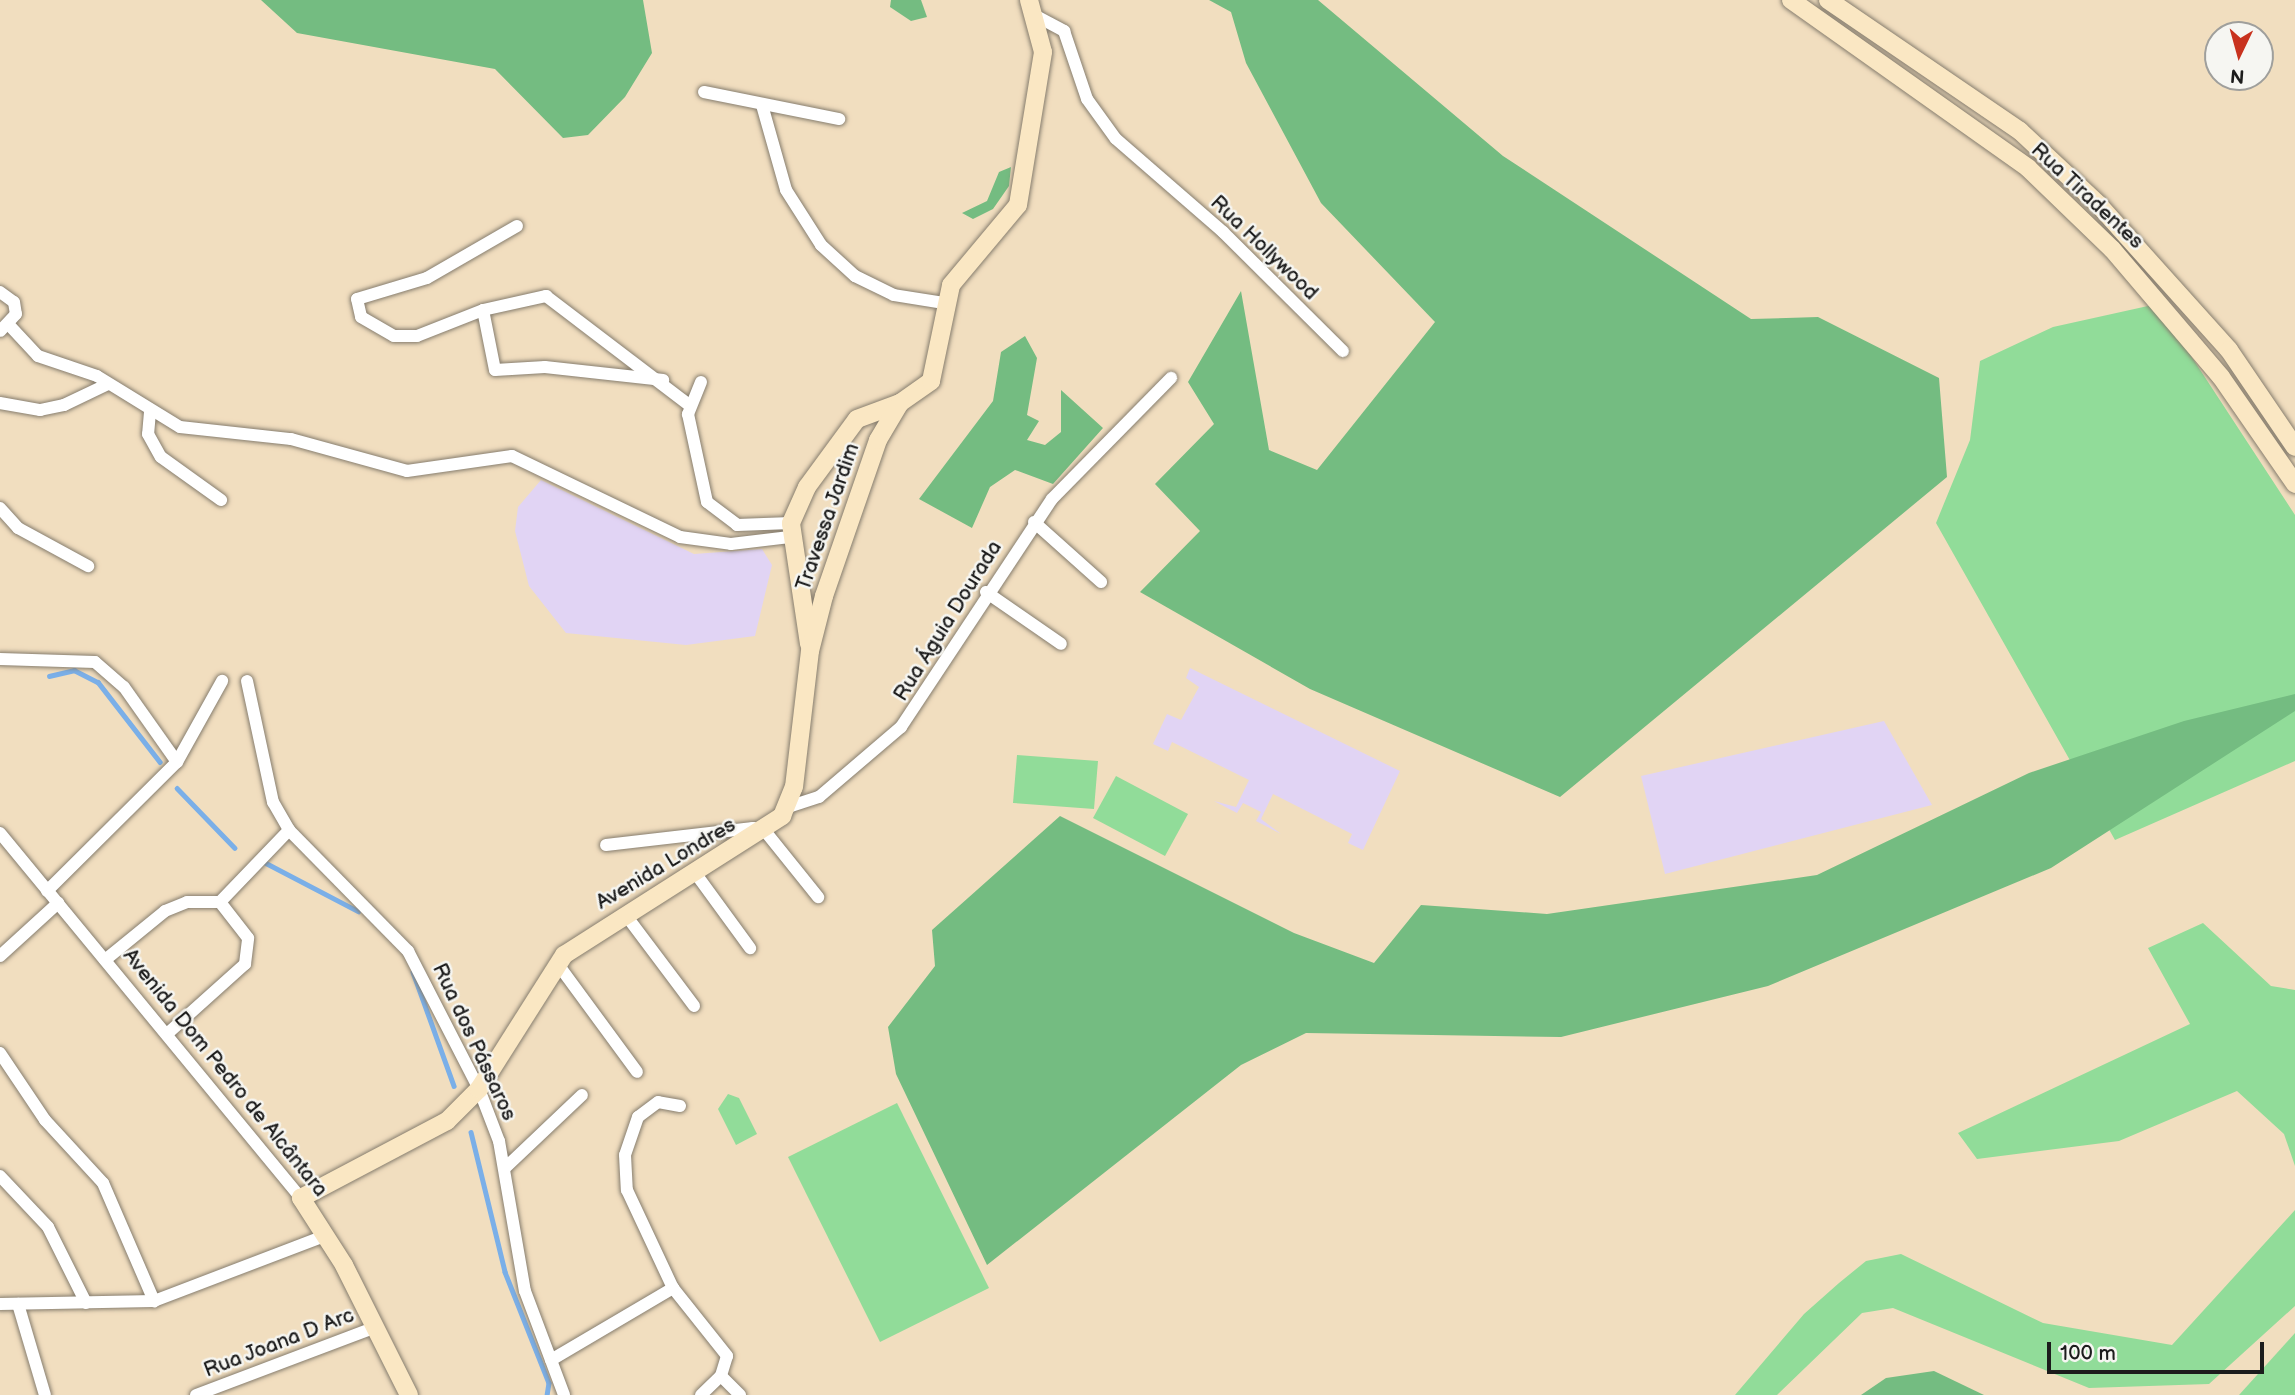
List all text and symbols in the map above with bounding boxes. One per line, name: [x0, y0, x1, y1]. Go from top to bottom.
north arrow: [2204, 21, 2274, 91]
text: N: [2229, 63, 2245, 88]
street label: Rua Tiradentes: [2025, 137, 2149, 255]
street label: Rua Hollywood: [1205, 190, 1323, 306]
street label: Travessa Jardim: [791, 440, 865, 594]
street label: Rua Águia Dourada: [888, 536, 1008, 706]
street label: Avenida Londres: [592, 812, 740, 916]
street label: Avenida Dom Pedro de Alcântara: [117, 944, 333, 1202]
street label: Rua dos Pássaros: [427, 959, 521, 1125]
street label: Rua Joana D Arc: [200, 1303, 358, 1383]
scale bar: [2050, 1328, 2267, 1372]
text: 100 m: [2060, 1341, 2116, 1366]

